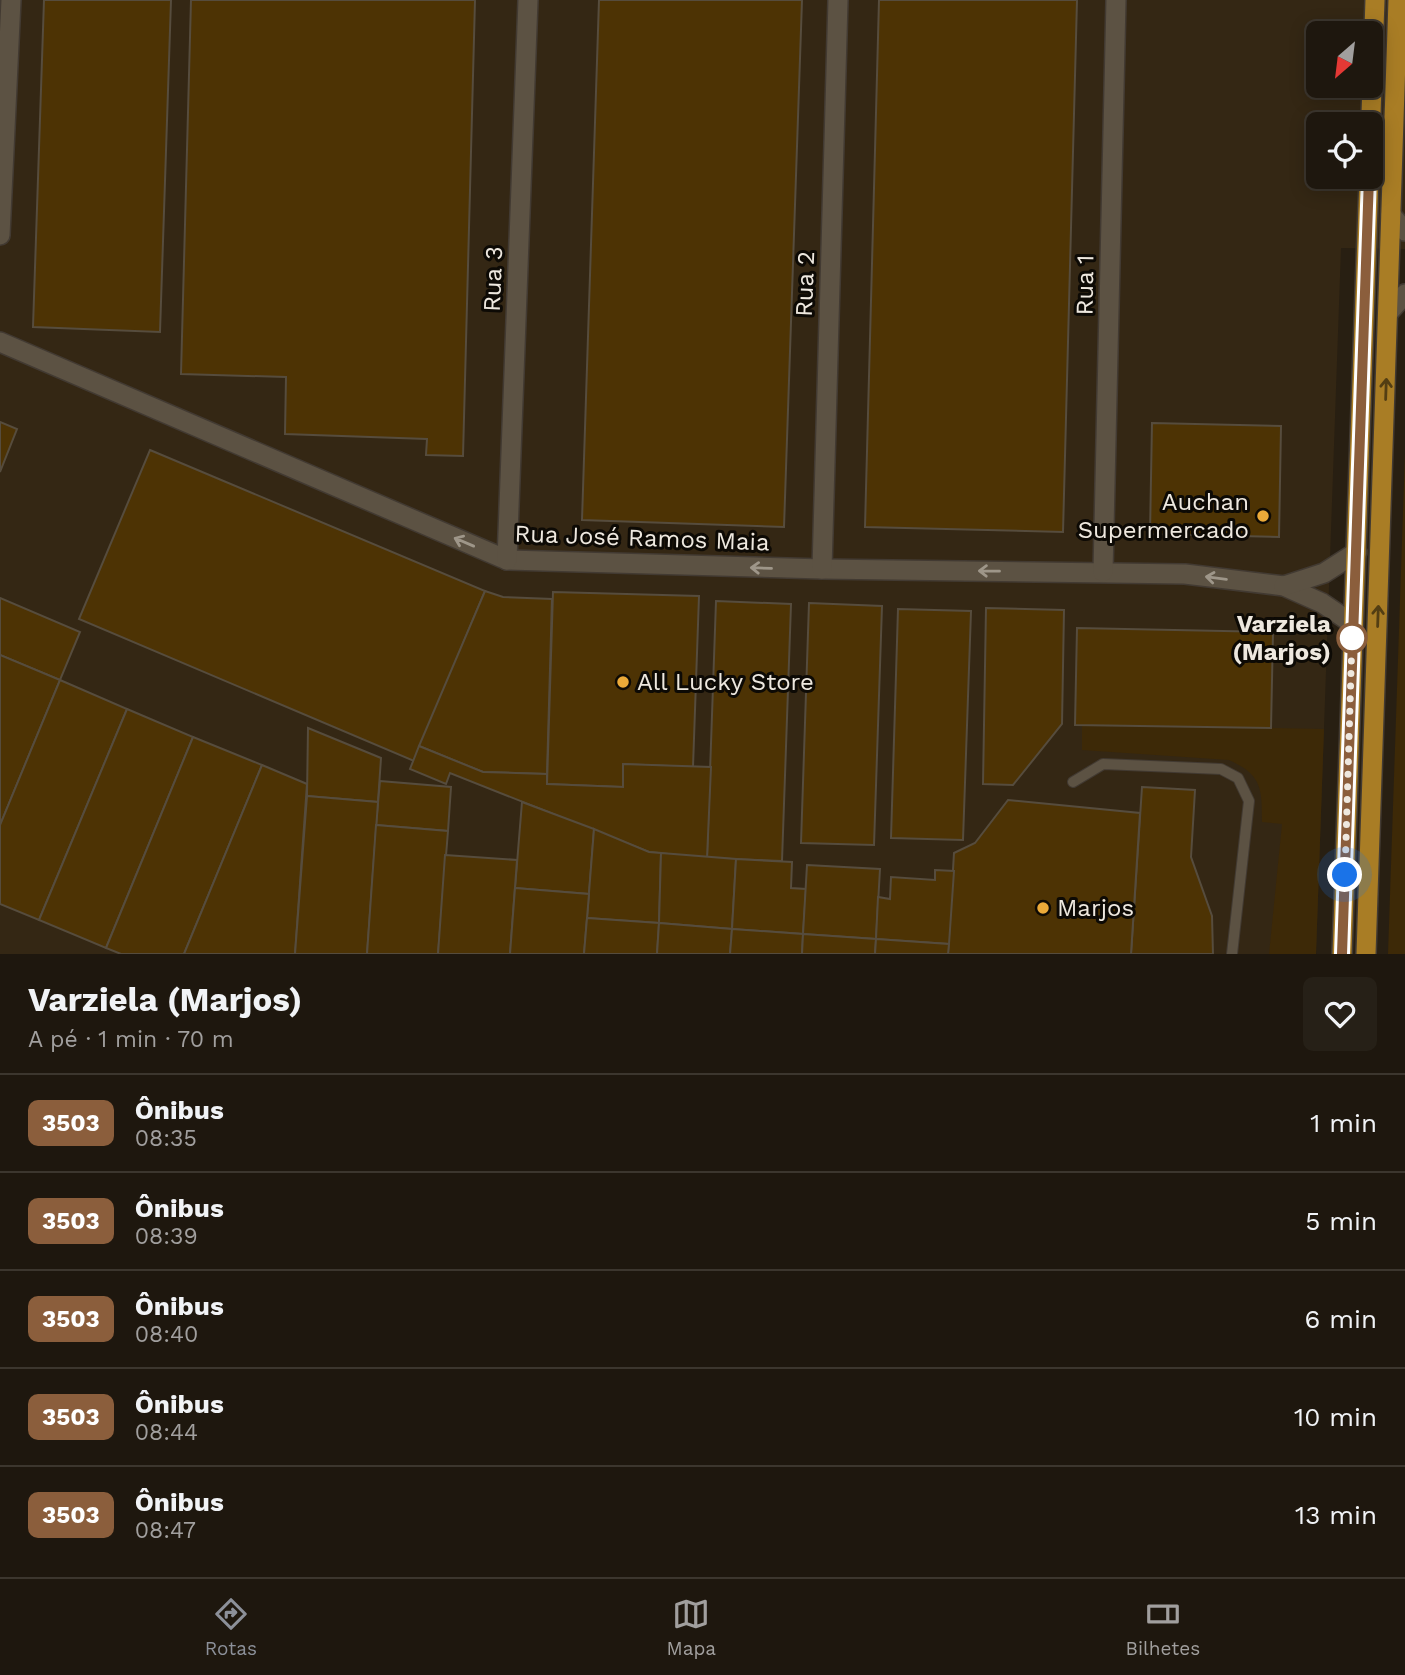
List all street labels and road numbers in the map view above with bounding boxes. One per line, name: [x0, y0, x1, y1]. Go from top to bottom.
street label: Rua 3: [478, 246, 508, 312]
street label: Rua 2: [790, 251, 820, 317]
street label: Rua 1: [1070, 254, 1100, 316]
street label: Rua José Ramos Maia: [514, 520, 770, 556]

